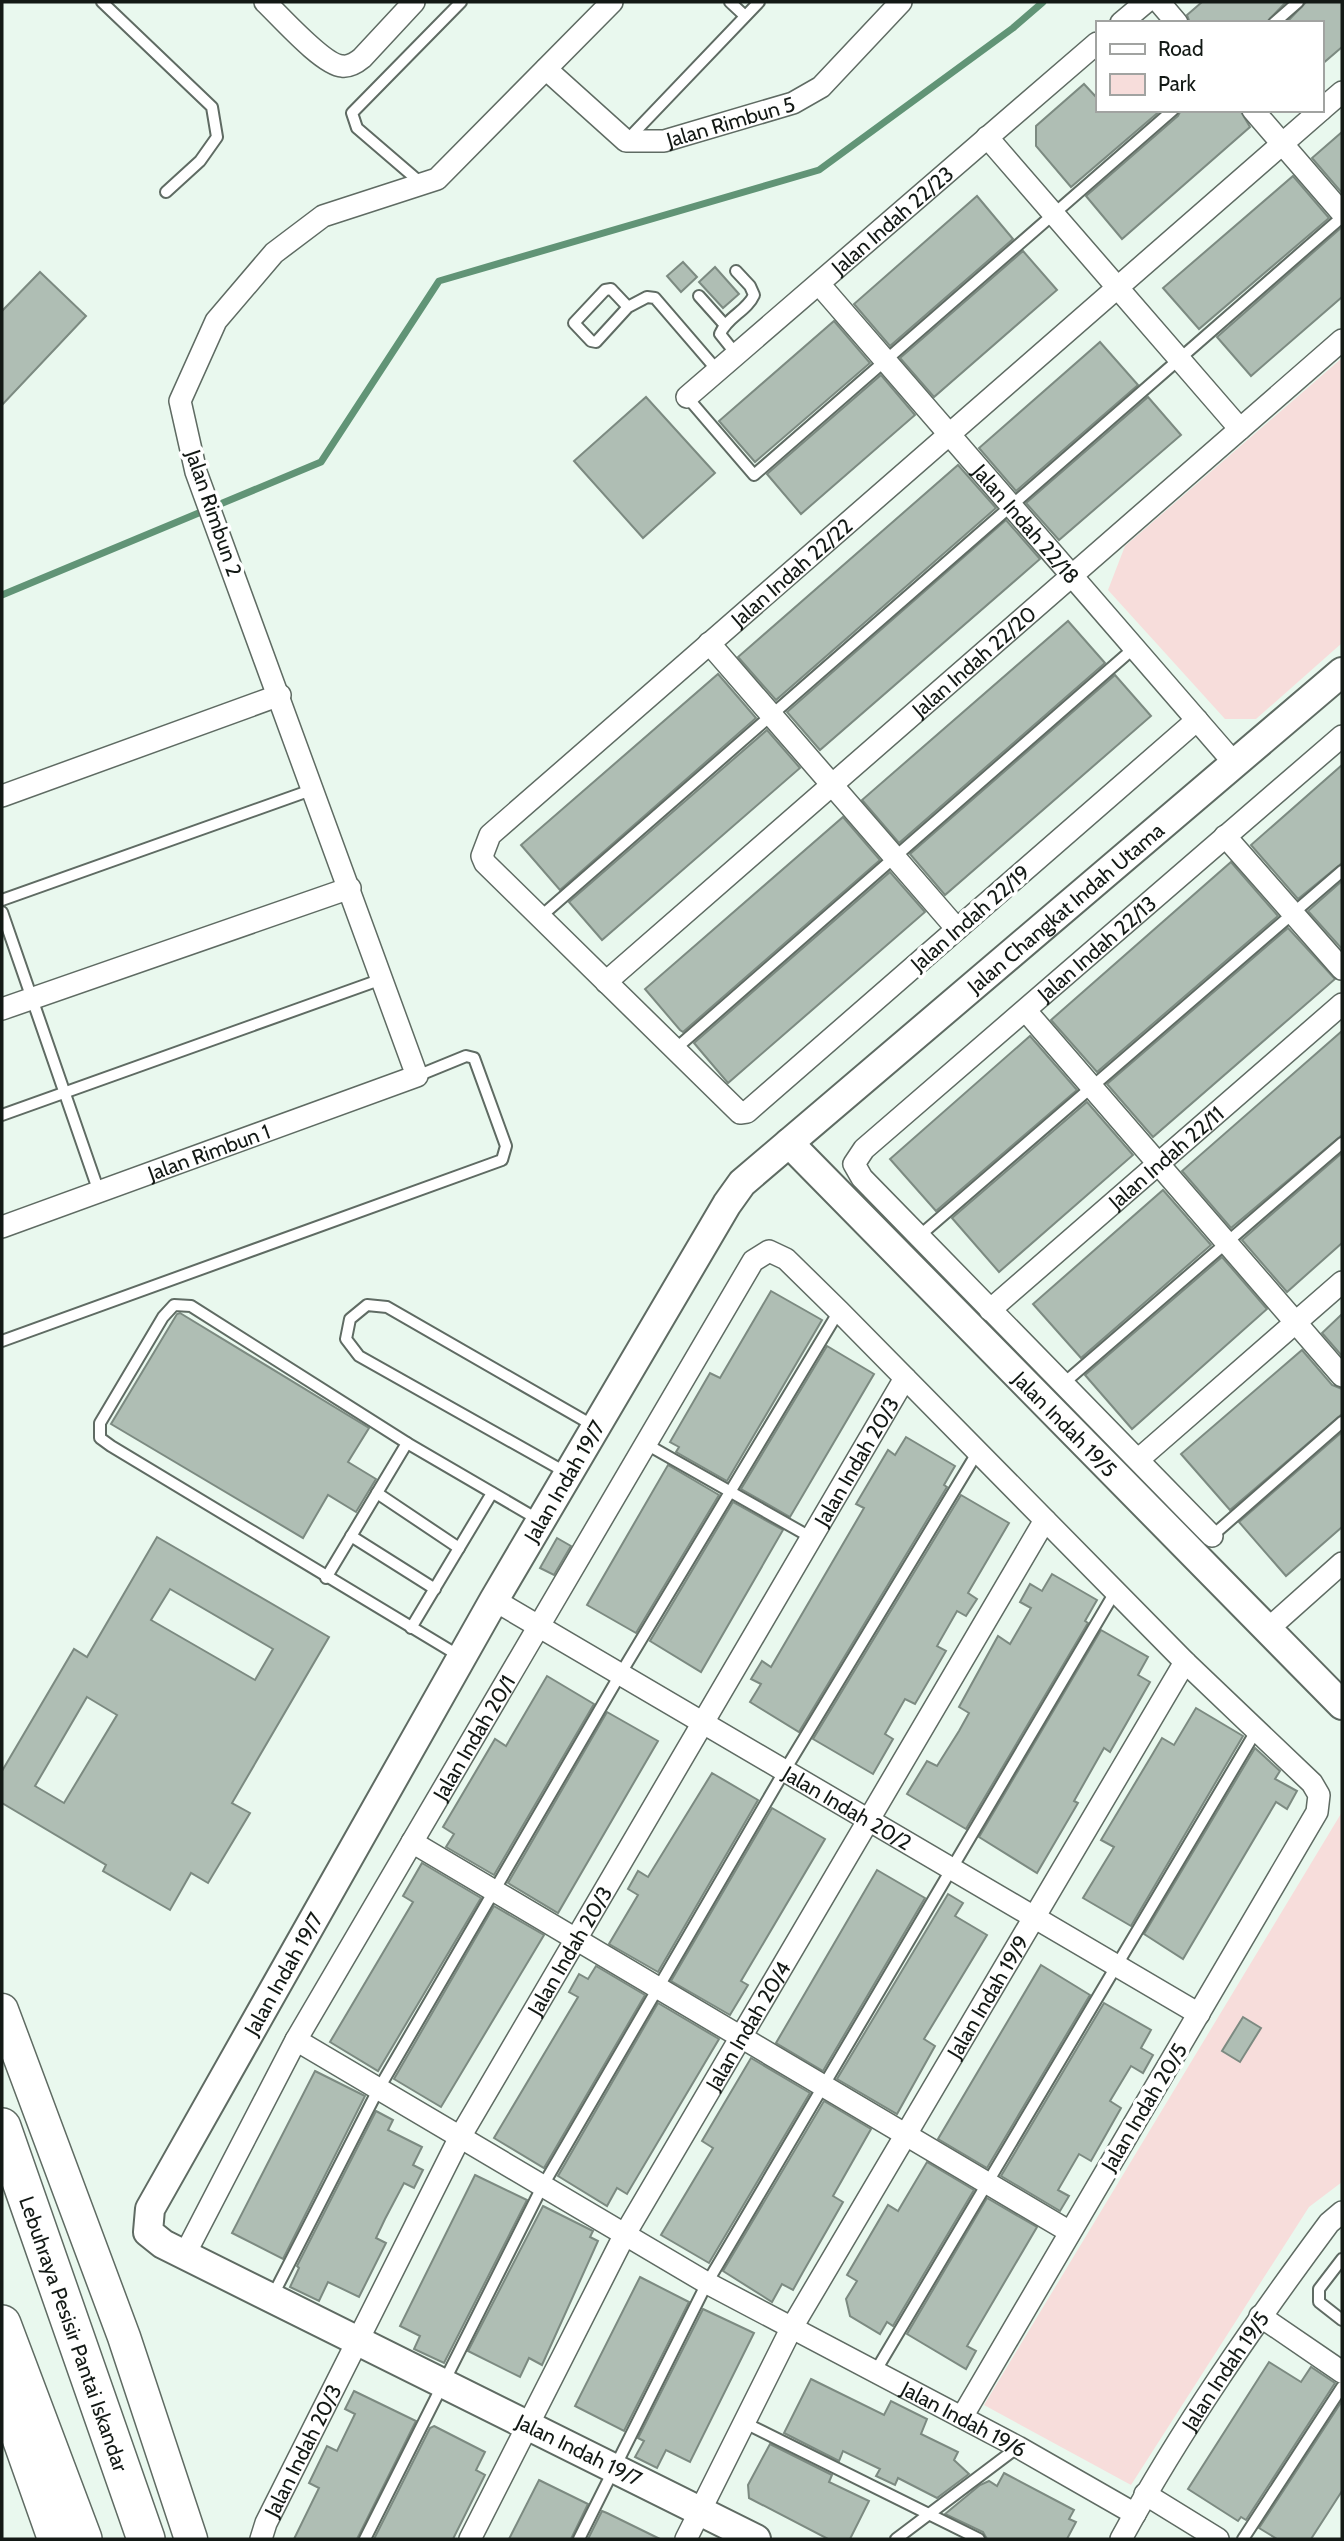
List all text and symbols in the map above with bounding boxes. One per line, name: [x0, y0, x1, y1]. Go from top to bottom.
legend: [1096, 21, 1323, 112]
text: Road: [1158, 36, 1204, 61]
text: Park: [1158, 71, 1196, 96]
street label: Jalan Rimbun 5: [662, 91, 798, 152]
street label: Jalan Indah 22/23: [825, 161, 958, 280]
street label: Jalan Rimbun 2: [180, 445, 247, 580]
street label: Jalan Indah 22/18: [967, 458, 1085, 588]
street label: Jalan Indah 22/22: [725, 513, 857, 632]
street label: Jalan Indah 22/20: [906, 600, 1041, 723]
street label: Jalan Changkat Indah Utama: [961, 817, 1169, 999]
street label: Jalan Indah 22/19: [905, 860, 1034, 977]
street label: Jalan Indah 22/13: [1031, 890, 1161, 1007]
street label: Jalan Indah 22/11: [1102, 1100, 1228, 1215]
street label: Jalan Rimbun 1: [143, 1118, 273, 1186]
street label: Jalan Indah 19/5: [1007, 1365, 1123, 1482]
street label: Jalan Indah 20/3: [808, 1392, 904, 1531]
street label: Jalan Indah 19/7: [518, 1415, 610, 1547]
street label: Jalan Indah 20/1: [427, 1670, 520, 1805]
street label: Jalan Indah 20/2: [778, 1760, 916, 1855]
street label: Jalan Indah 20/3: [521, 1882, 617, 2020]
street label: Jalan Indah 19/7: [238, 1907, 328, 2040]
street label: Jalan Indah 19/9: [941, 1931, 1033, 2063]
street label: Jalan Indah 20/4: [700, 1957, 795, 2095]
street label: Jalan Indah 20/5: [1095, 2038, 1192, 2176]
street label: Lebuhraya Pesisir Pantai Iskandar: [15, 2193, 134, 2475]
street label: Jalan Indah 19/5: [1176, 2306, 1274, 2435]
street label: Jalan Indah 19/6: [896, 2375, 1031, 2462]
street label: Jalan Indah 20/3: [258, 2380, 346, 2522]
street label: Jalan Indah 19/7: [511, 2408, 646, 2491]

